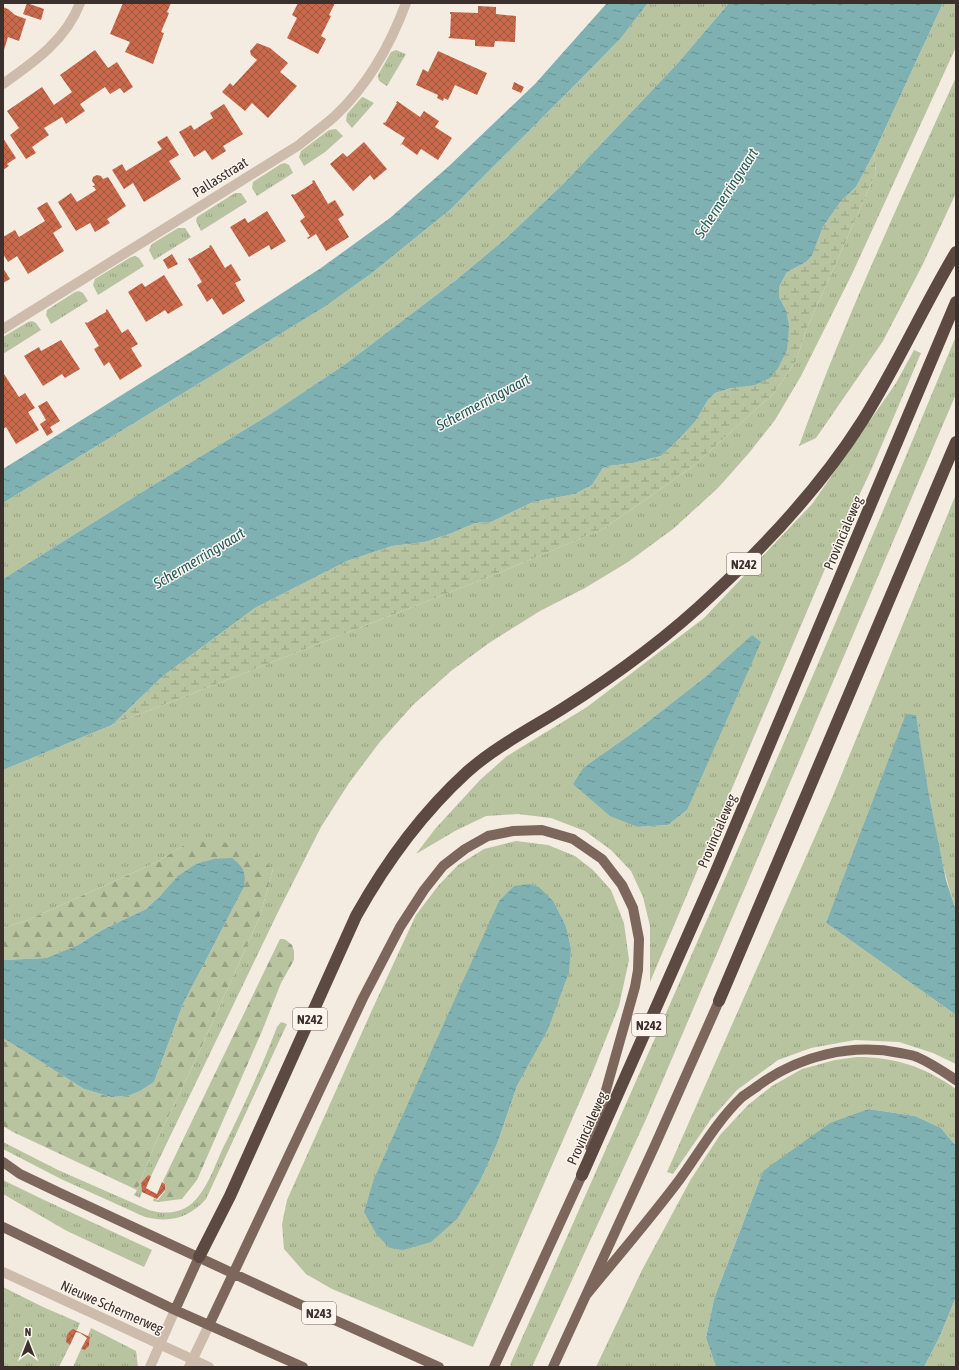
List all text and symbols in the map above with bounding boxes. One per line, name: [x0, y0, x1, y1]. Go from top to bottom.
water label: Schermerringvaart: [690, 145, 762, 242]
street label: Pallasstraat: [190, 154, 250, 200]
water label: Schermerringvaart: [433, 370, 533, 434]
street label: Provincialeweg: [820, 494, 866, 572]
water label: Schermerringvaart: [150, 524, 248, 592]
road number: N242: [727, 553, 761, 575]
street label: Provincialeweg: [694, 792, 740, 870]
road number: N242: [293, 1008, 327, 1030]
road number: N242: [632, 1014, 666, 1036]
street label: Provincialeweg: [564, 1089, 610, 1167]
street label: Nieuwe Schermerweg: [58, 1277, 166, 1337]
road number: N243: [302, 1302, 336, 1324]
north arrow: [8, 1322, 48, 1362]
text: N: [25, 1326, 31, 1338]

